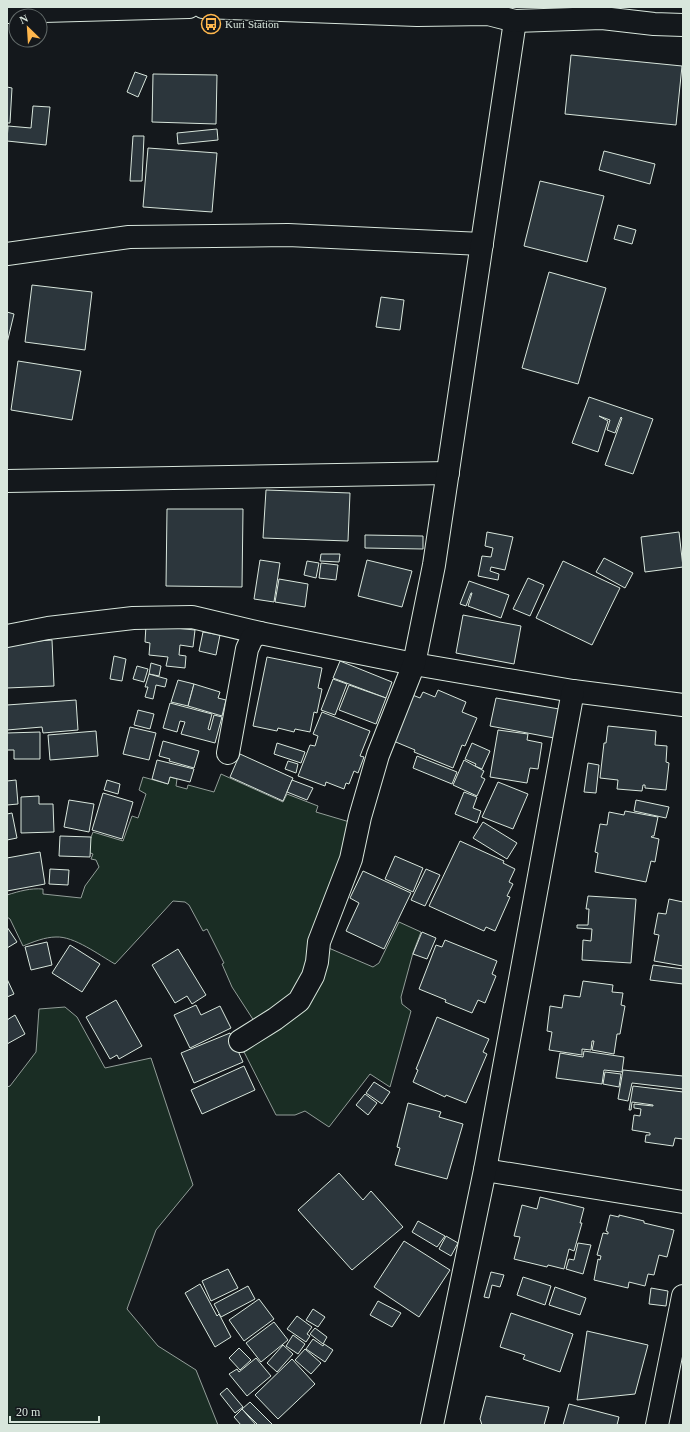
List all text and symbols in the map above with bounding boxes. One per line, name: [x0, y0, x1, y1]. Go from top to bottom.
north arrow: [8, 8, 48, 48]
text: N: [18, 12, 30, 26]
bus stop icon: Kuri Station: [200, 13, 222, 35]
place label: Kuri Station: [225, 18, 280, 30]
scale bar: [10, 1398, 99, 1424]
text: 20 m: [16, 1405, 41, 1419]

